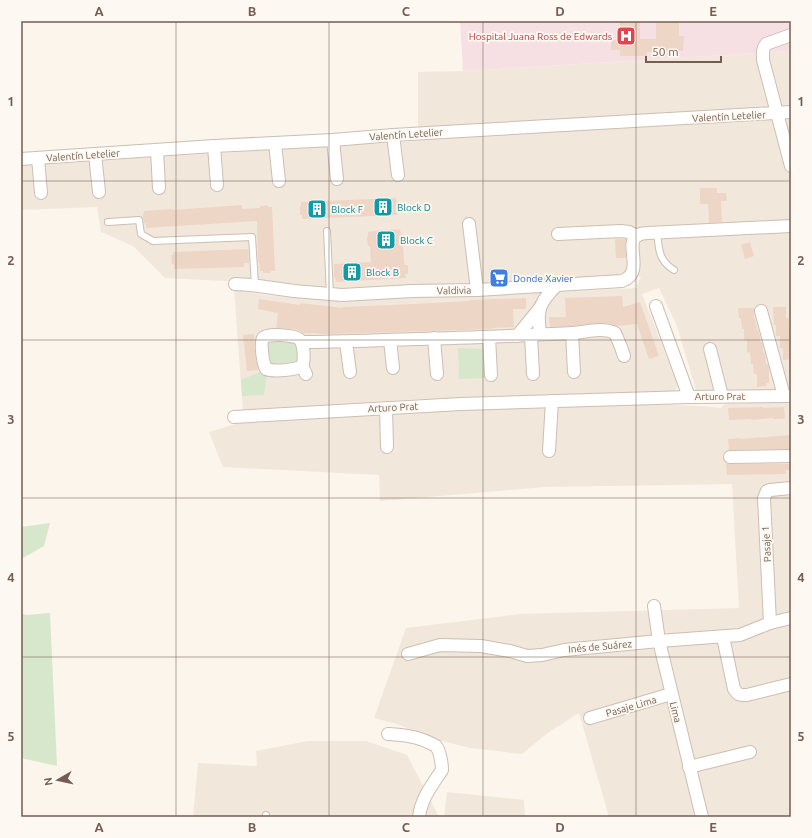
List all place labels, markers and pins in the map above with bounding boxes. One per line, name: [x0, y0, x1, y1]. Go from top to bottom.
hospital icon: Hospital Juana Ross de Edwards: [615, 25, 637, 47]
place label: Hospital Juana Ross de Edwards: [469, 31, 612, 42]
building icon: Block D: [372, 196, 394, 218]
building icon: Block F: [306, 198, 328, 220]
place label: Block D: [397, 202, 431, 213]
place label: Block F: [331, 204, 363, 215]
building icon: Block C: [375, 229, 397, 251]
place label: Block C: [400, 235, 433, 246]
building icon: Block B: [341, 261, 363, 283]
place label: Block B: [366, 267, 399, 278]
supermarket icon: Donde Xavier: [488, 267, 510, 289]
place label: Donde Xavier: [513, 273, 573, 284]

